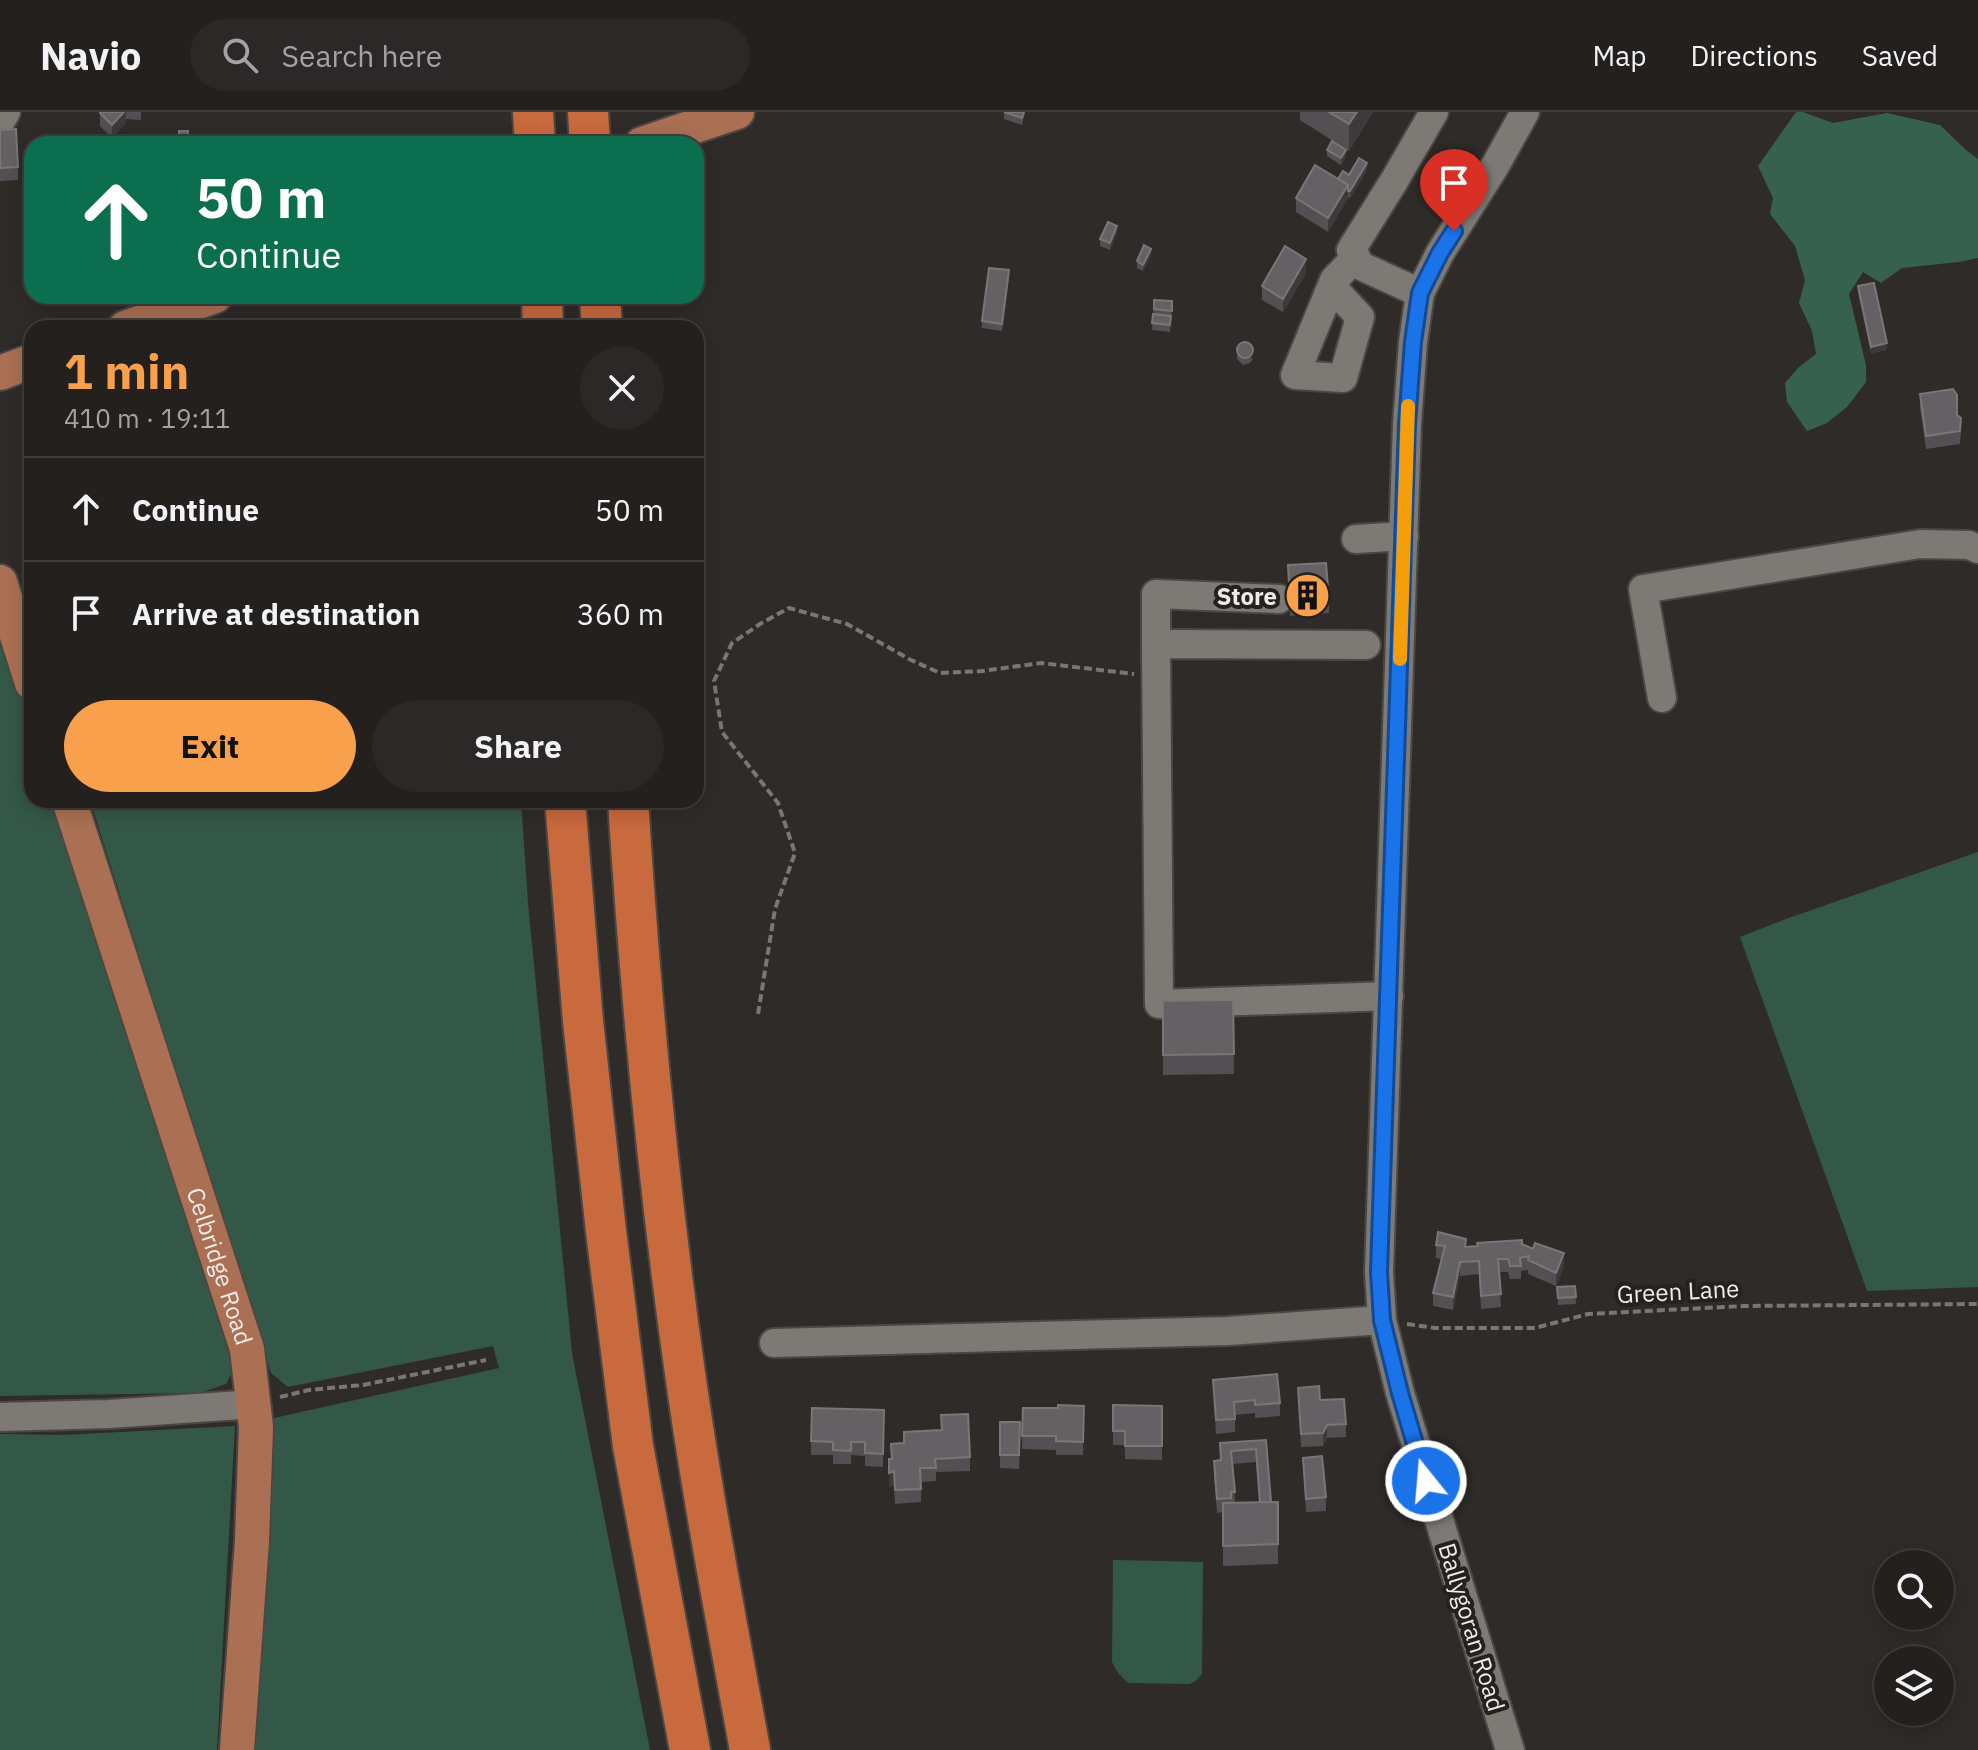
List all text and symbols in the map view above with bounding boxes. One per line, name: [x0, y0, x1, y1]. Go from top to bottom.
search box: [190, 19, 750, 91]
text: Navio: [40, 31, 142, 80]
icon: search: [218, 33, 262, 77]
text: Search here: [282, 36, 442, 75]
text: Map: [1592, 37, 1646, 74]
text: Directions: [1690, 37, 1818, 74]
text: Saved: [1862, 37, 1938, 74]
pin: [1420, 149, 1488, 231]
text: 50 m: [196, 161, 326, 233]
icon: arrive: [1432, 161, 1476, 205]
icon: ahead: [64, 168, 168, 272]
text: Continue: [196, 231, 341, 278]
text: 1 min: [64, 340, 189, 402]
button: close: [580, 346, 664, 430]
text: 410 m · 19:11: [64, 401, 230, 435]
icon: ahead: [64, 487, 108, 531]
text: Continue: [132, 490, 259, 529]
text: 50 m: [595, 490, 664, 529]
building icon: Store: [1284, 572, 1332, 620]
place label: Store: [1216, 580, 1277, 612]
icon: arrive: [64, 591, 108, 635]
text: Arrive at destination: [132, 594, 420, 633]
text: 360 m: [577, 594, 664, 633]
button: Exit: [64, 700, 356, 792]
button: Share: [372, 700, 664, 792]
street label: Celbridge Road: [180, 1183, 261, 1349]
street label: Green Lane: [1616, 1272, 1740, 1310]
position arrow: [1384, 1439, 1468, 1523]
street label: Ballygoran Road: [1431, 1539, 1513, 1715]
map controls: [1874, 1550, 1954, 1726]
button: search: [1874, 1550, 1954, 1630]
button: layers: [1874, 1646, 1954, 1726]

